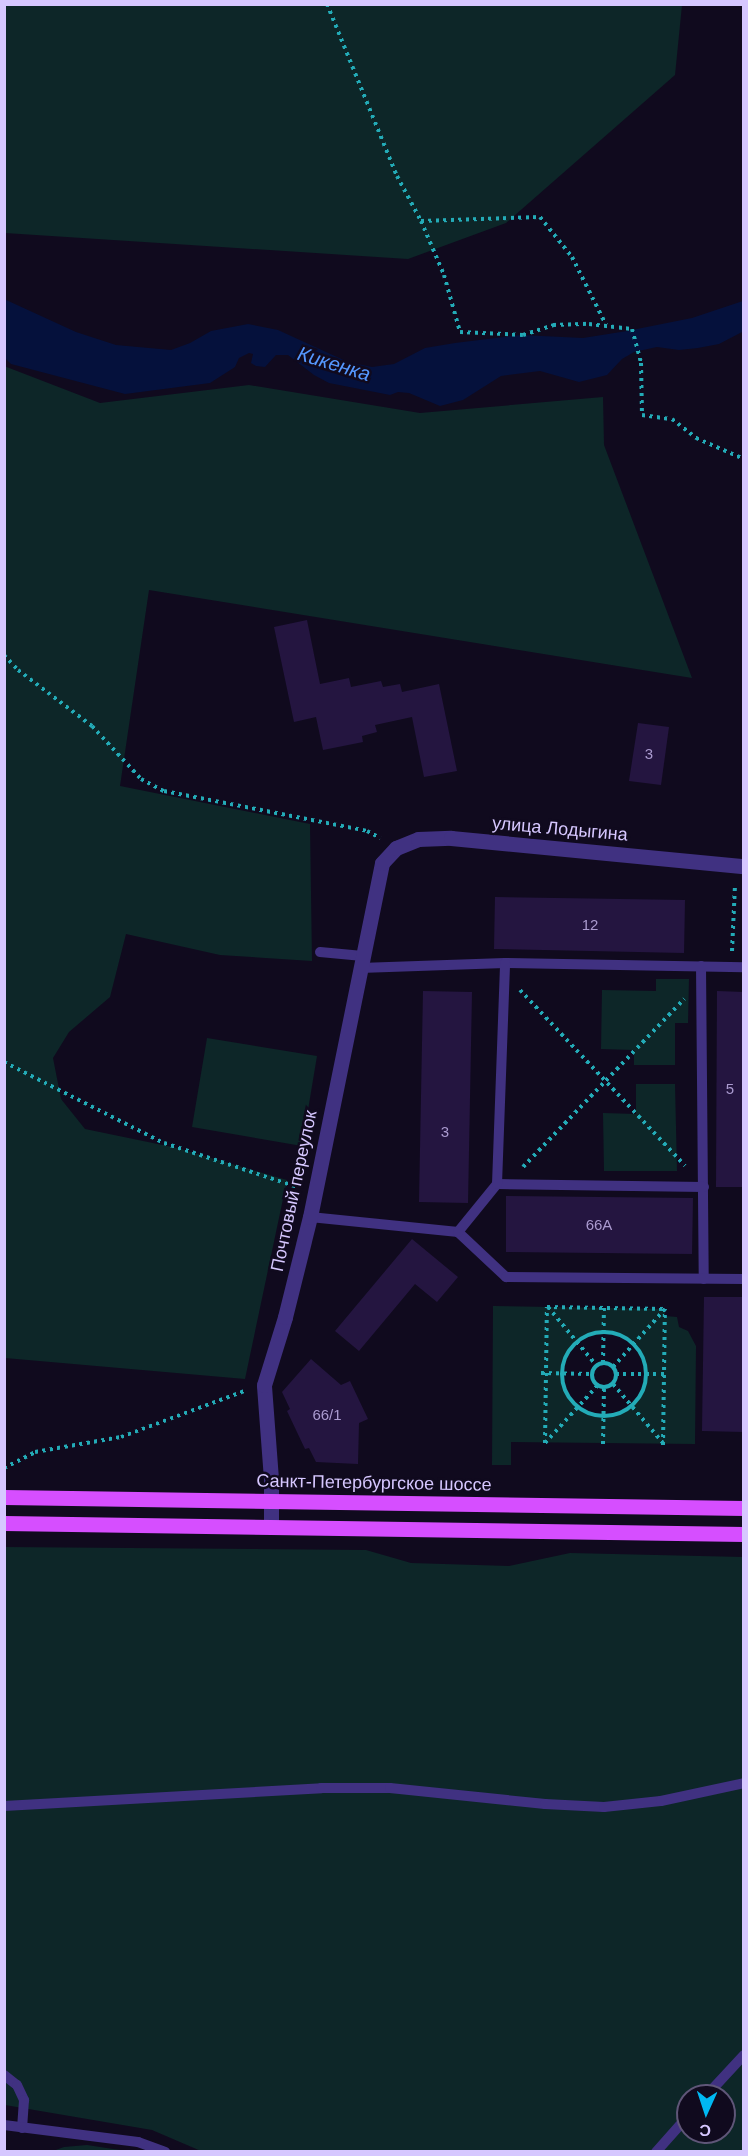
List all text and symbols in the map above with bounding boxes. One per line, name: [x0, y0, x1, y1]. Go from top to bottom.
water label: Кикенка: [295, 342, 373, 386]
house number: 3: [645, 745, 653, 763]
street label: улица Лодыгина: [491, 812, 629, 846]
house number: 12: [582, 916, 598, 934]
house number: 5: [726, 1080, 734, 1098]
street label: Почтовый переулок: [266, 1108, 322, 1274]
house number: 3: [441, 1123, 449, 1141]
house number: 66А: [586, 1216, 612, 1234]
house number: 66/1: [312, 1406, 342, 1424]
street label: Санкт-Петербургское шоссе: [256, 1470, 492, 1496]
north arrow: [676, 2084, 736, 2144]
text: С: [699, 2122, 711, 2139]

